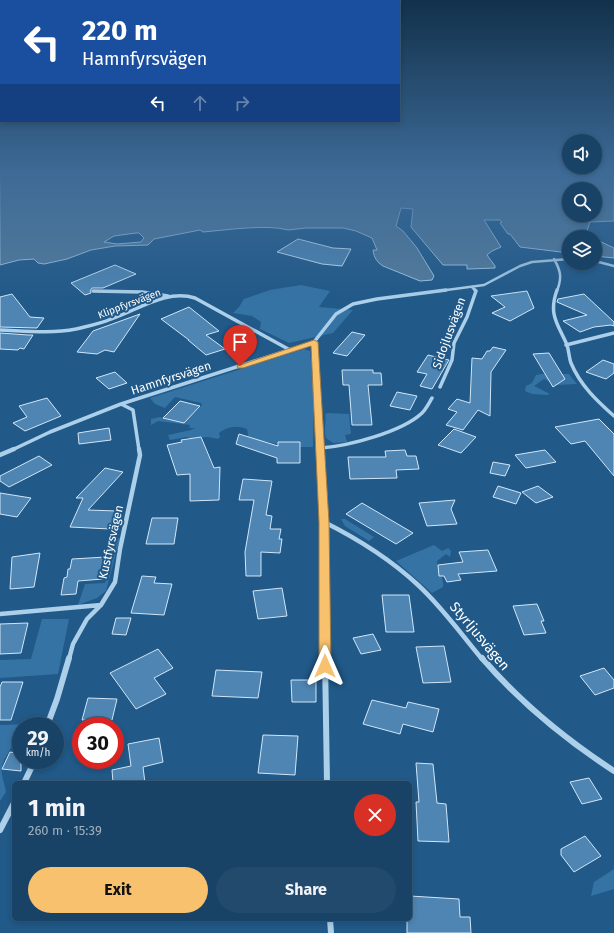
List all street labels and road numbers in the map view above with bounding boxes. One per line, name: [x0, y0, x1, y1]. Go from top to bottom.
street label: Klippfyrsvägen: [96, 286, 163, 321]
street label: Sidojlusvägen: [430, 295, 468, 371]
street label: Hamnfyrsvägen: [129, 358, 213, 398]
street label: Kustfyrsvägen: [96, 504, 126, 580]
street label: Styrljusvägen: [446, 599, 513, 674]

